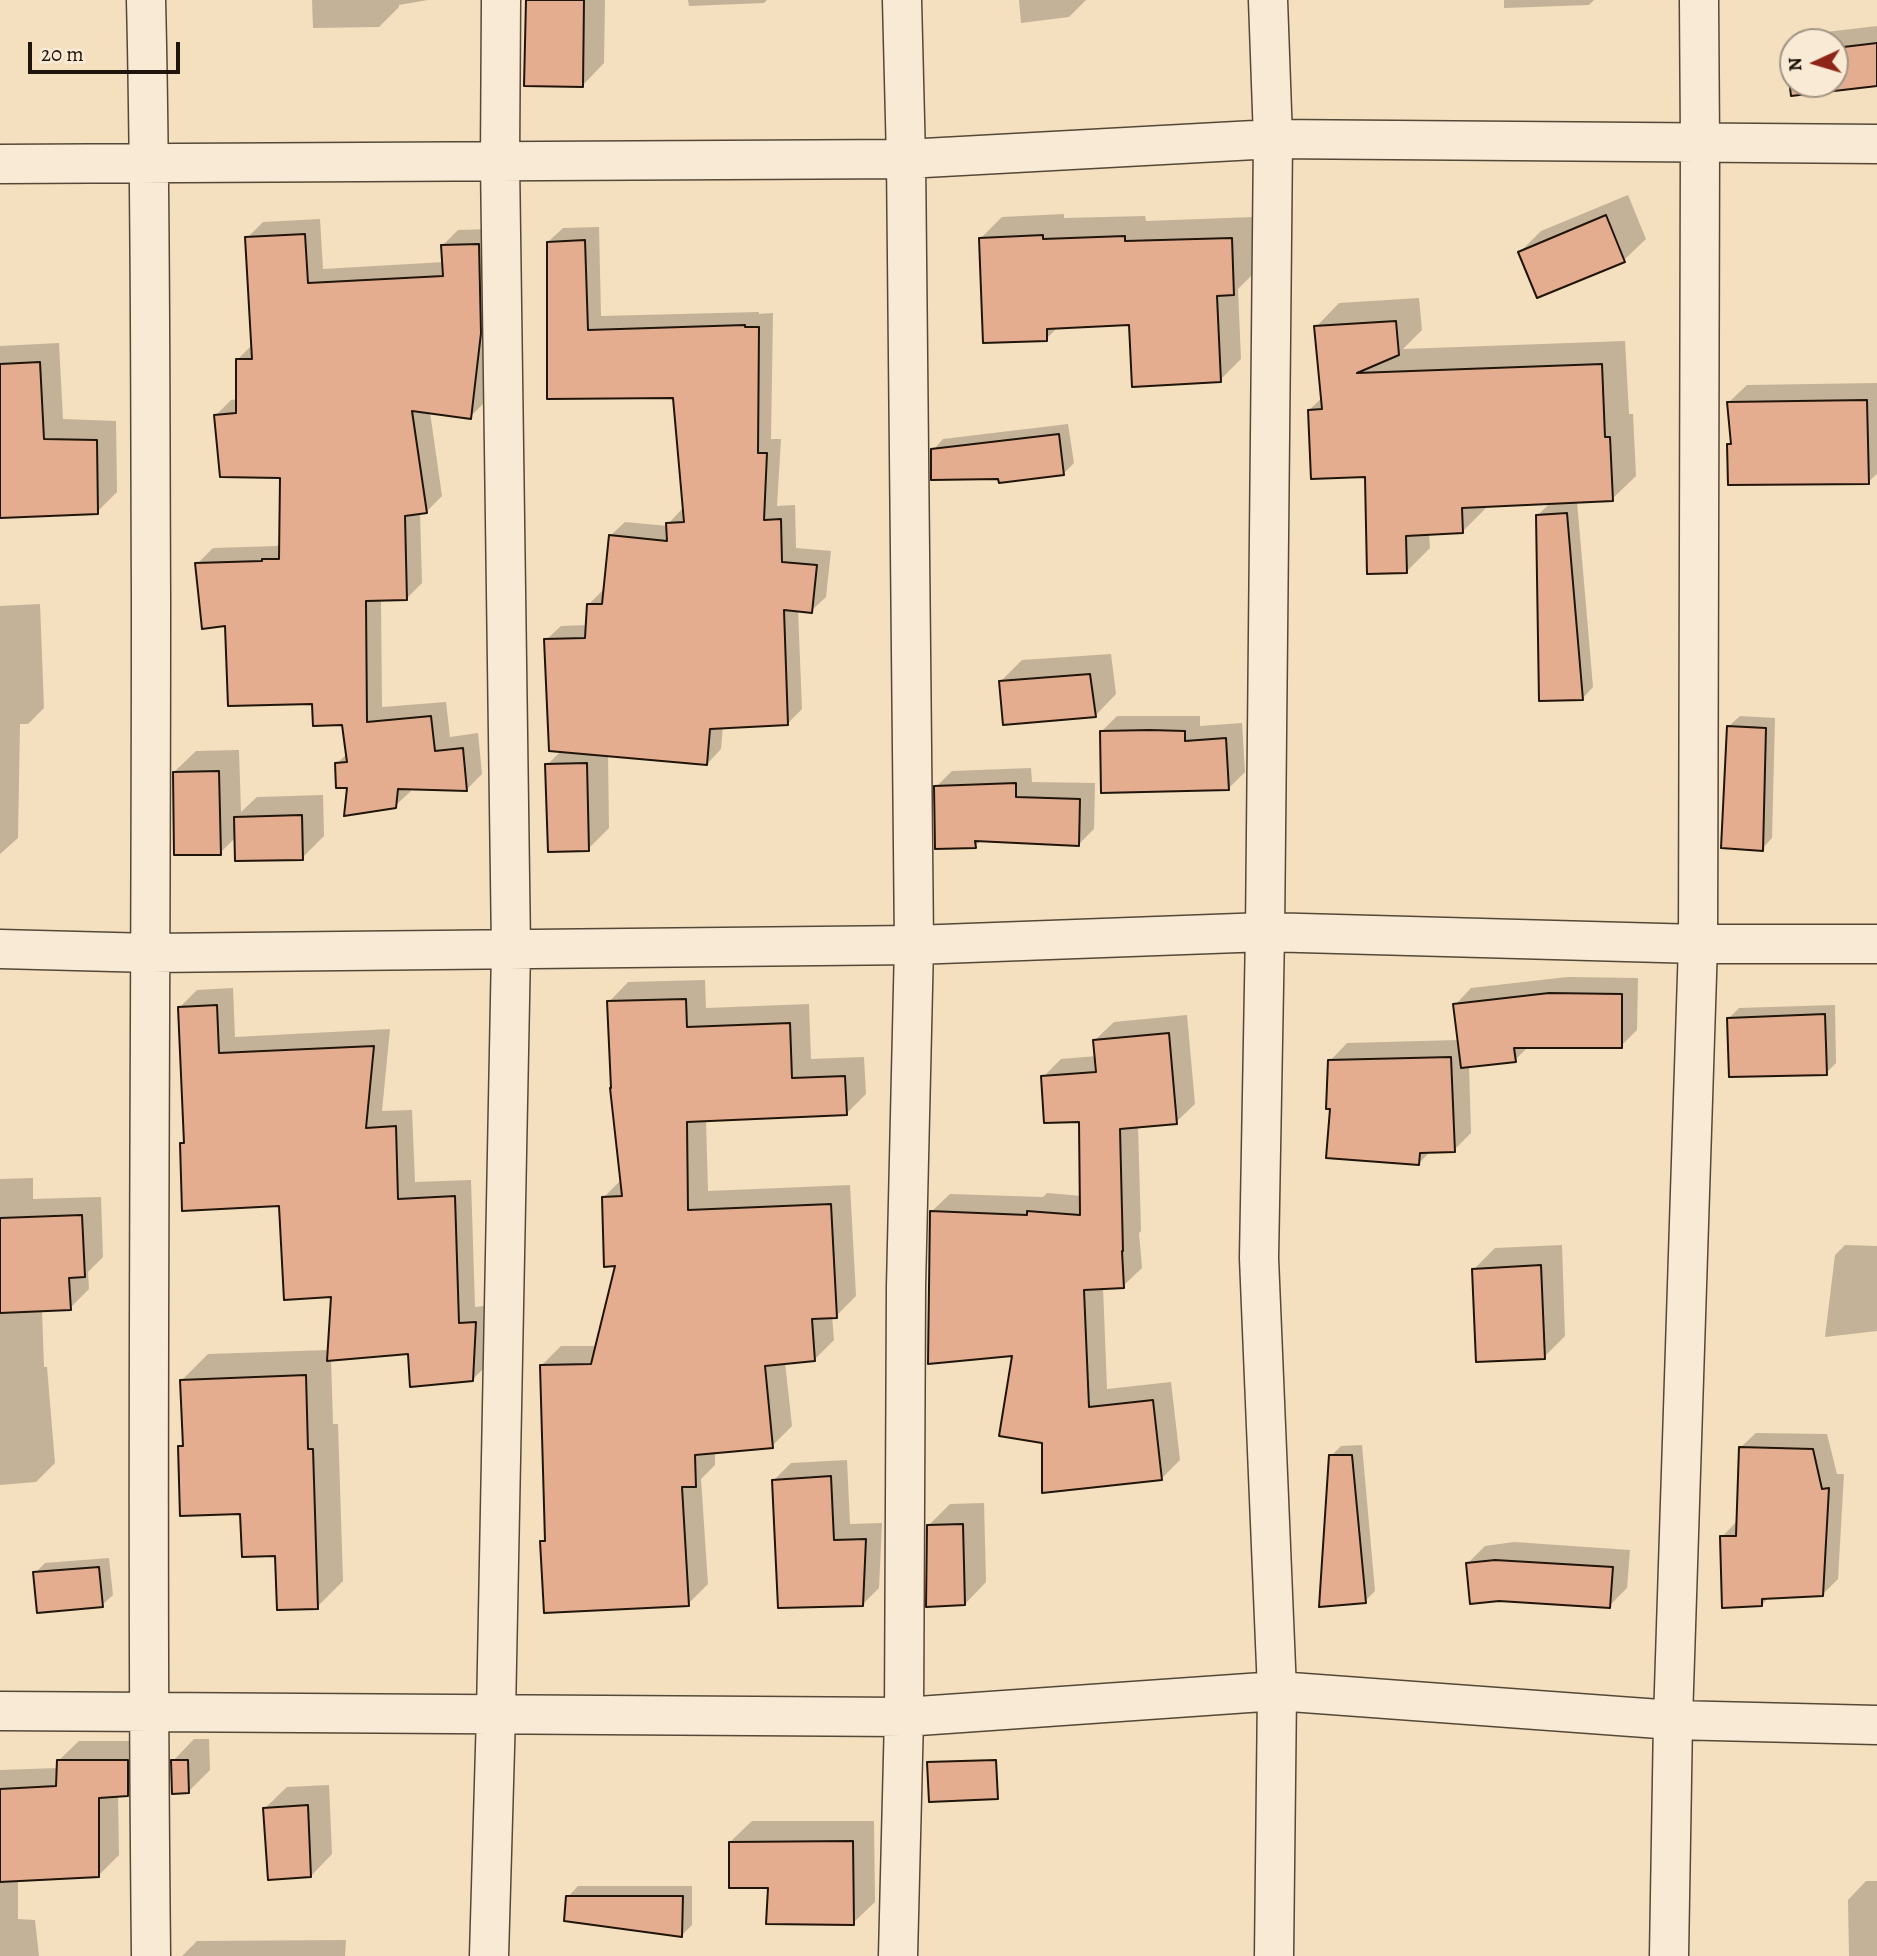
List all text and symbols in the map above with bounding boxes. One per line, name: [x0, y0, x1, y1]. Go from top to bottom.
scale bar: [32, 28, 184, 72]
north arrow: [1779, 28, 1849, 98]
text: 20 m: [41, 40, 84, 68]
text: N: [1782, 57, 1808, 72]

